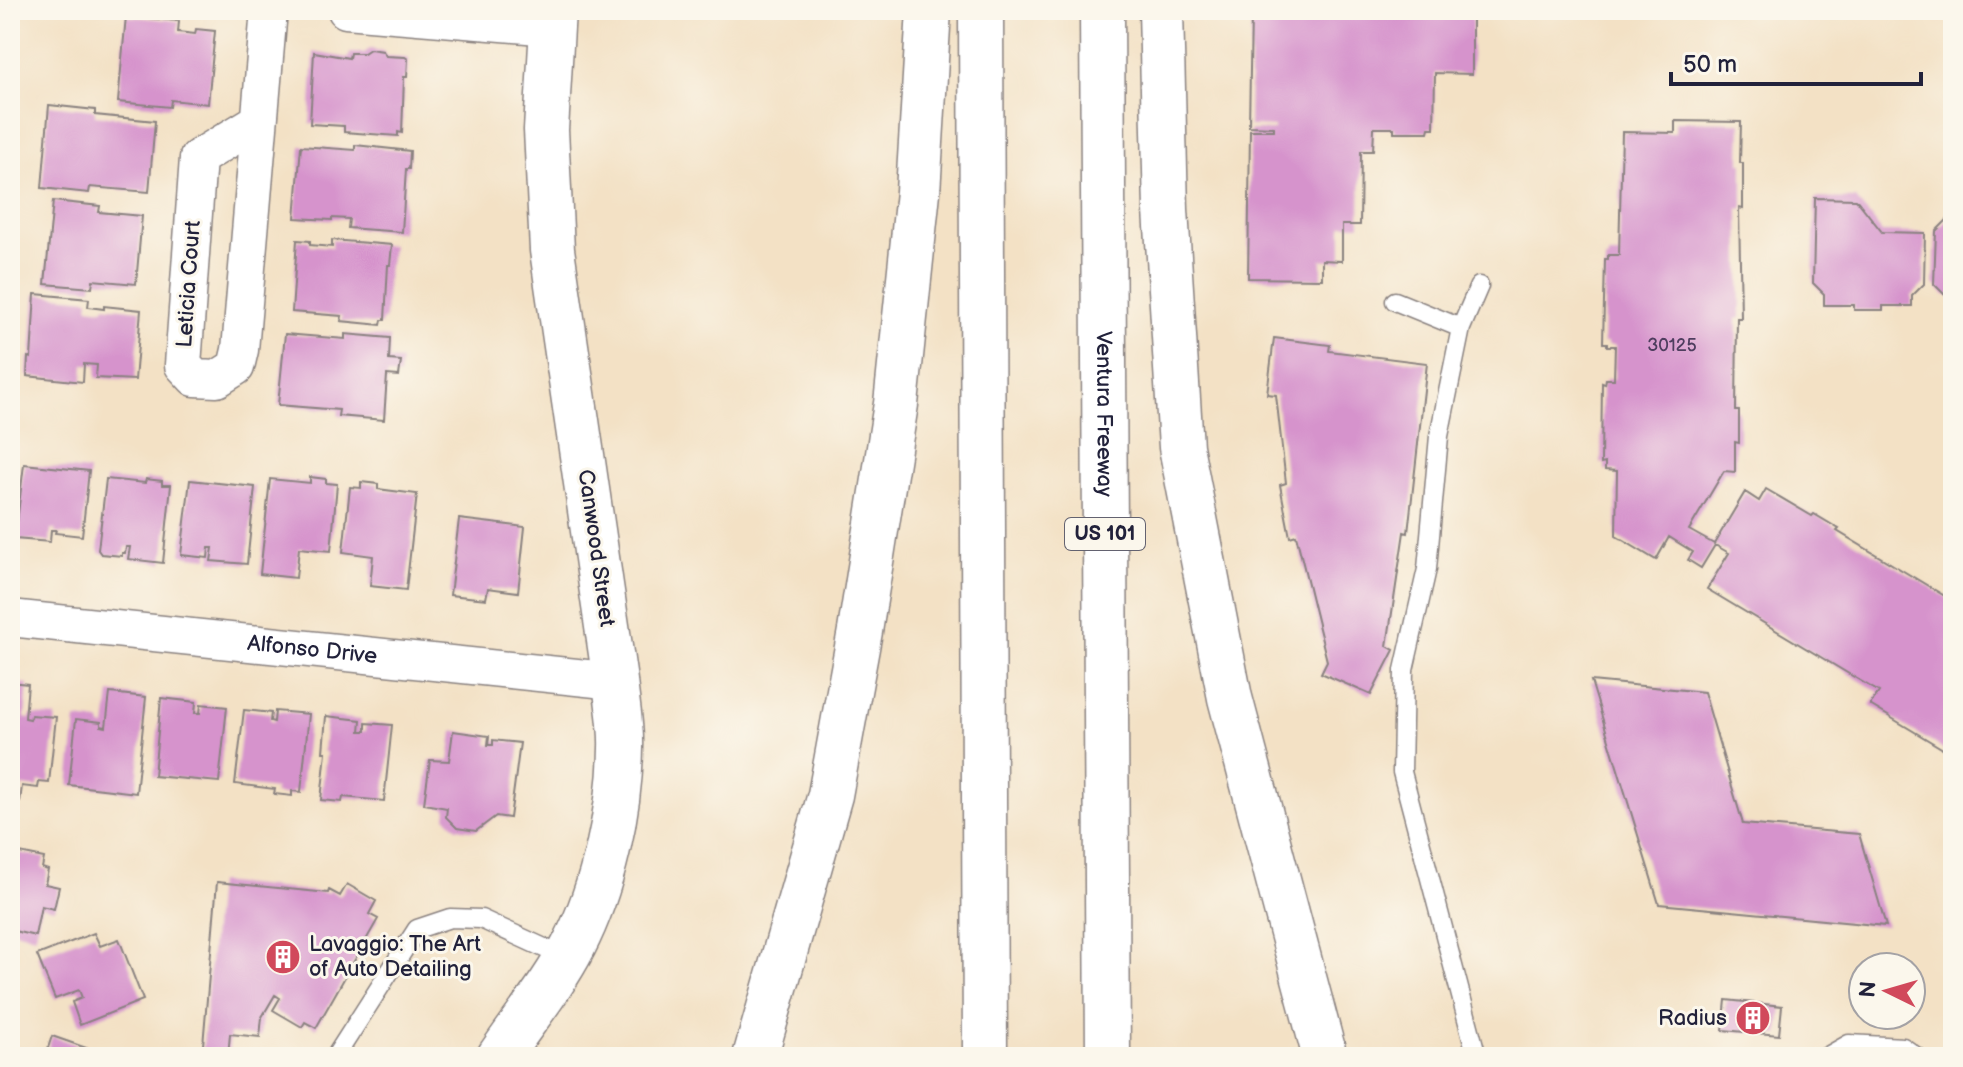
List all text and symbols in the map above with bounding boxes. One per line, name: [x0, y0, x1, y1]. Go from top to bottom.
scale bar: [1671, 36, 1921, 86]
text: 50 m: [1683, 50, 1737, 79]
street label: Leticia Court: [171, 219, 207, 348]
street label: Ventura Freeway: [1090, 331, 1118, 497]
house number: 30125: [1647, 335, 1697, 356]
street label: Canwood Street: [572, 468, 620, 629]
road number: US 101: [1065, 518, 1145, 550]
street label: Alfonso Drive: [246, 629, 379, 670]
place label: Lavaggio: The Art of Auto Detailing: [309, 931, 481, 983]
building icon: Lavaggio: The Art of Auto Detailing: [264, 938, 302, 976]
north arrow: [1847, 951, 1927, 1031]
text: N: [1854, 980, 1883, 999]
building icon: Radius: [1734, 999, 1772, 1037]
place label: Radius: [1658, 1005, 1727, 1032]

